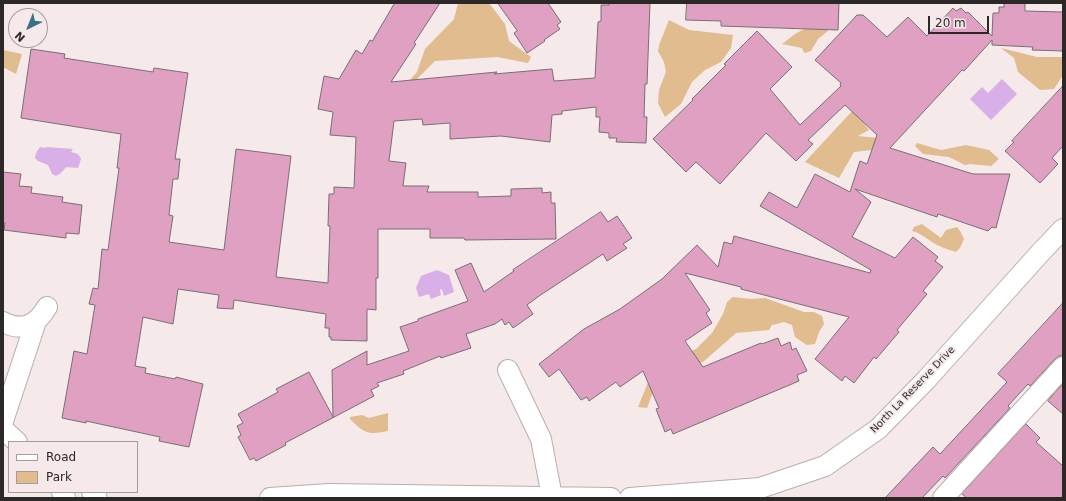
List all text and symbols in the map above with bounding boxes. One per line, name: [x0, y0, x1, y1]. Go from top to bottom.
north arrow: [8, 8, 48, 48]
scale bar: [930, 8, 991, 34]
text: 20 m: [935, 16, 966, 30]
text: N: [12, 29, 28, 44]
street label: North La Reserve Drive: [868, 344, 958, 436]
legend: [8, 441, 138, 493]
text: Road: [46, 450, 76, 464]
text: Park: [46, 470, 72, 484]

